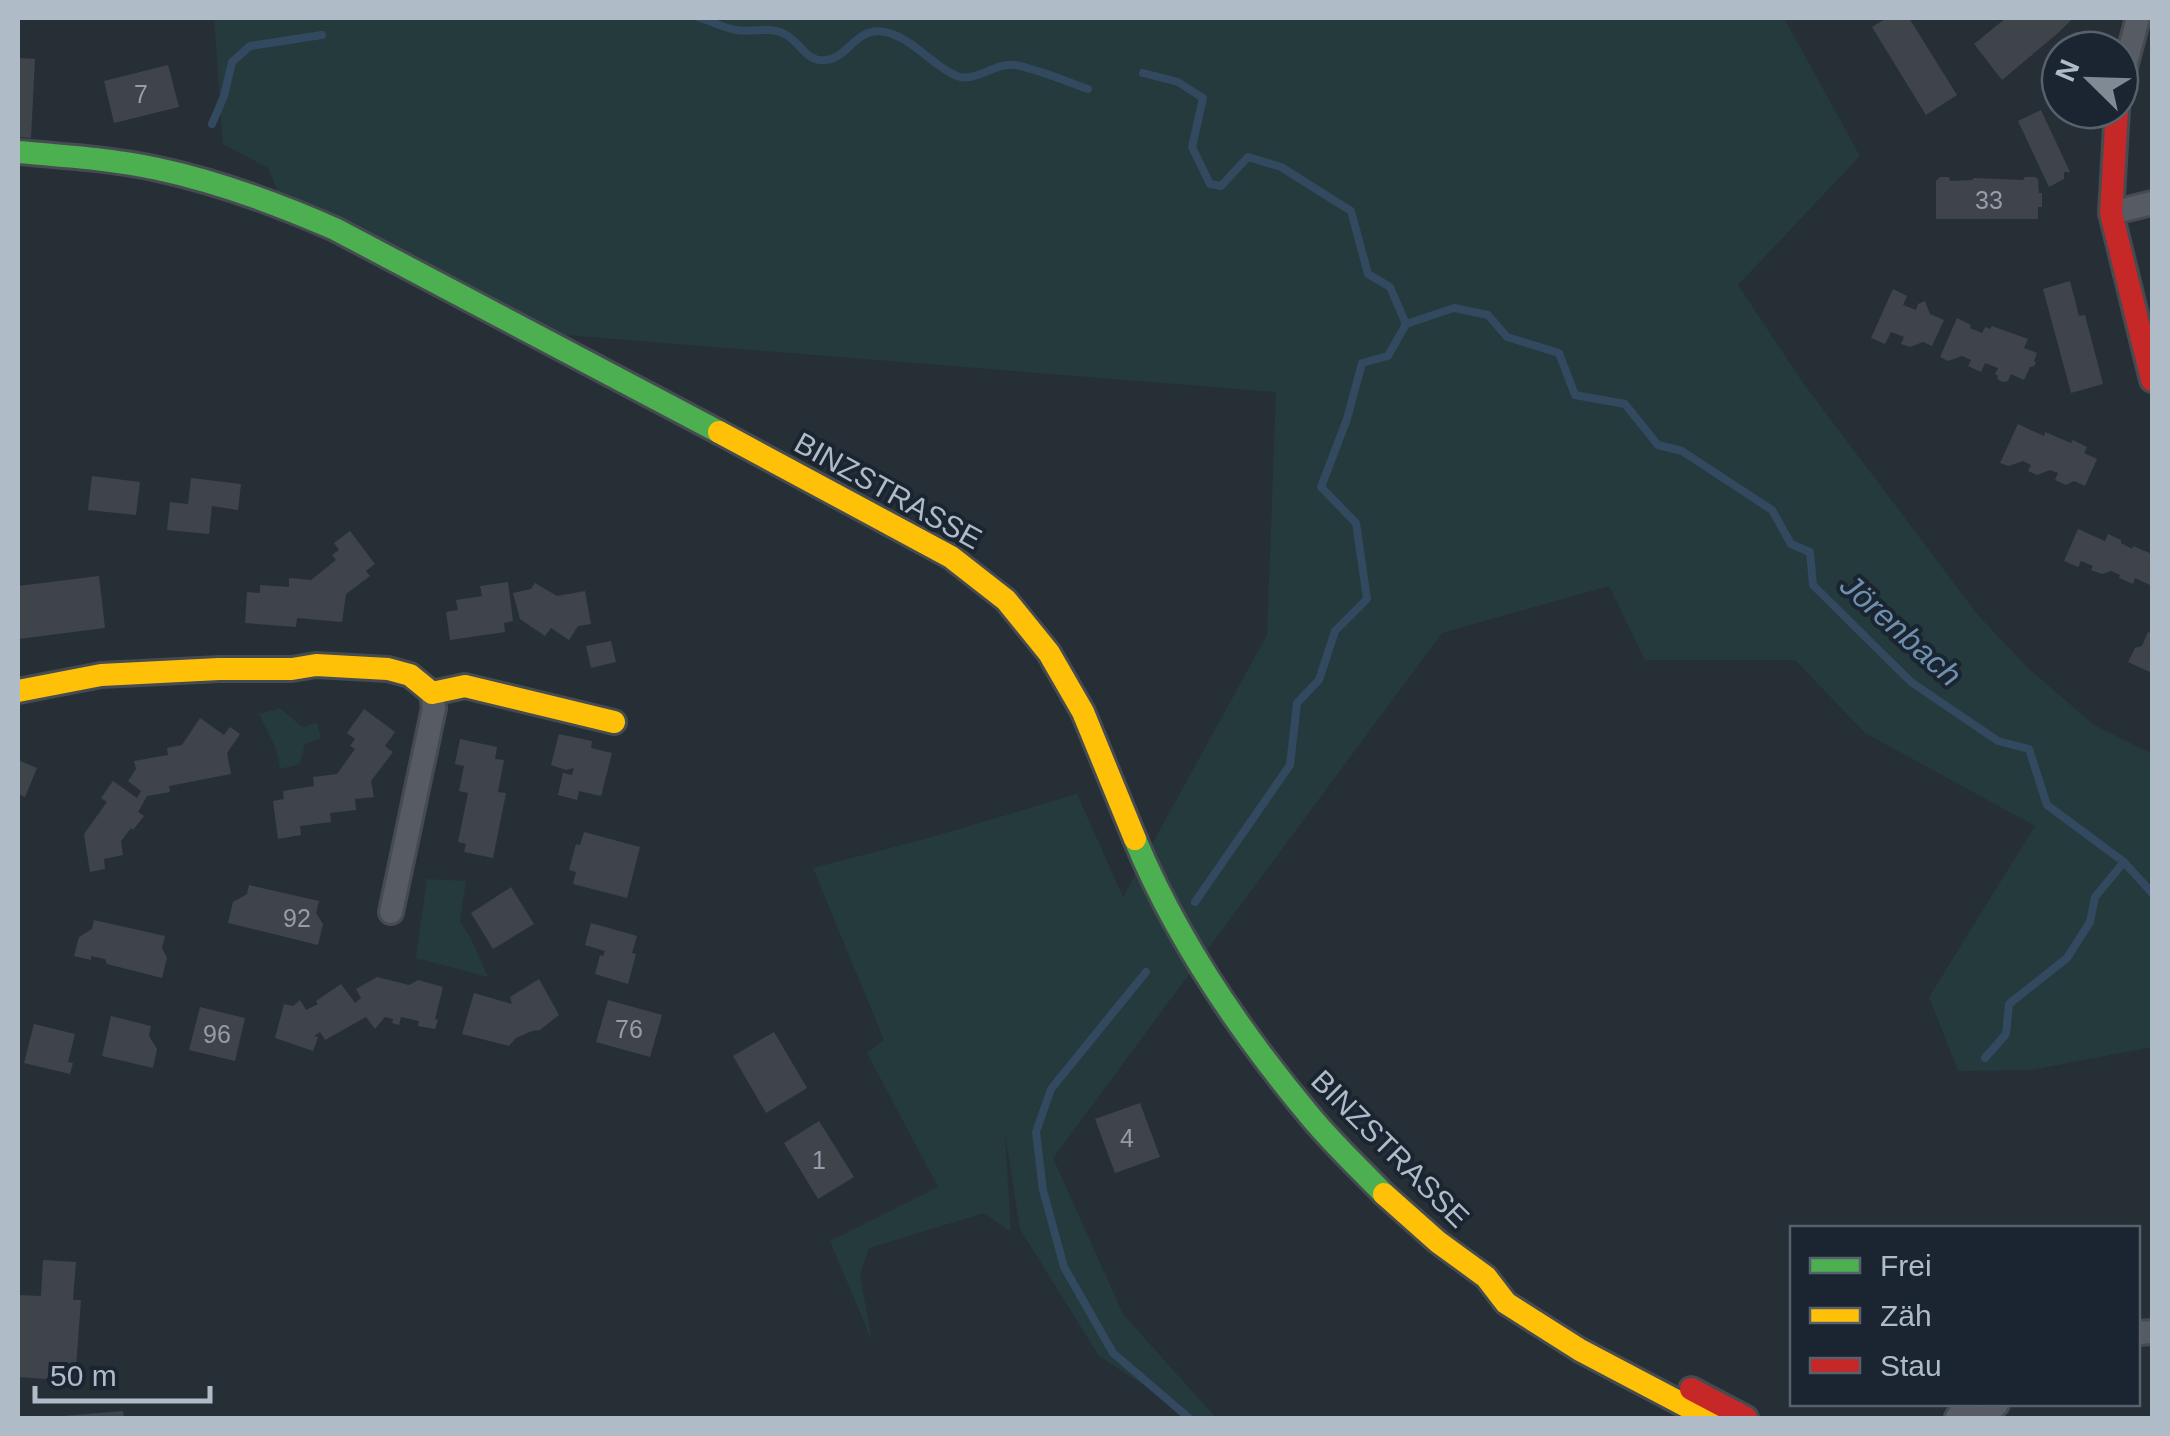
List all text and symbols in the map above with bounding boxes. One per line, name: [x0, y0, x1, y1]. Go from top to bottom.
north arrow: [2040, 30, 2140, 130]
text: N: [2049, 55, 2086, 86]
house number: 7: [134, 80, 148, 108]
house number: 33: [1975, 186, 2003, 214]
street label: BINZSTRASSE: [789, 426, 987, 556]
water label: Jörenbach: [1833, 566, 1969, 693]
house number: 92: [283, 904, 311, 932]
house number: 76: [615, 1015, 643, 1043]
house number: 96: [203, 1020, 231, 1048]
street label: BINZSTRASSE: [1305, 1063, 1476, 1234]
house number: 4: [1120, 1124, 1134, 1152]
house number: 1: [812, 1146, 826, 1174]
legend: [1790, 1226, 2140, 1406]
text: Frei: [1880, 1249, 1932, 1282]
text: Zäh: [1880, 1299, 1932, 1332]
scale bar: [35, 1341, 210, 1403]
text: Stau: [1880, 1349, 1942, 1382]
text: 50 m: [50, 1359, 117, 1392]

